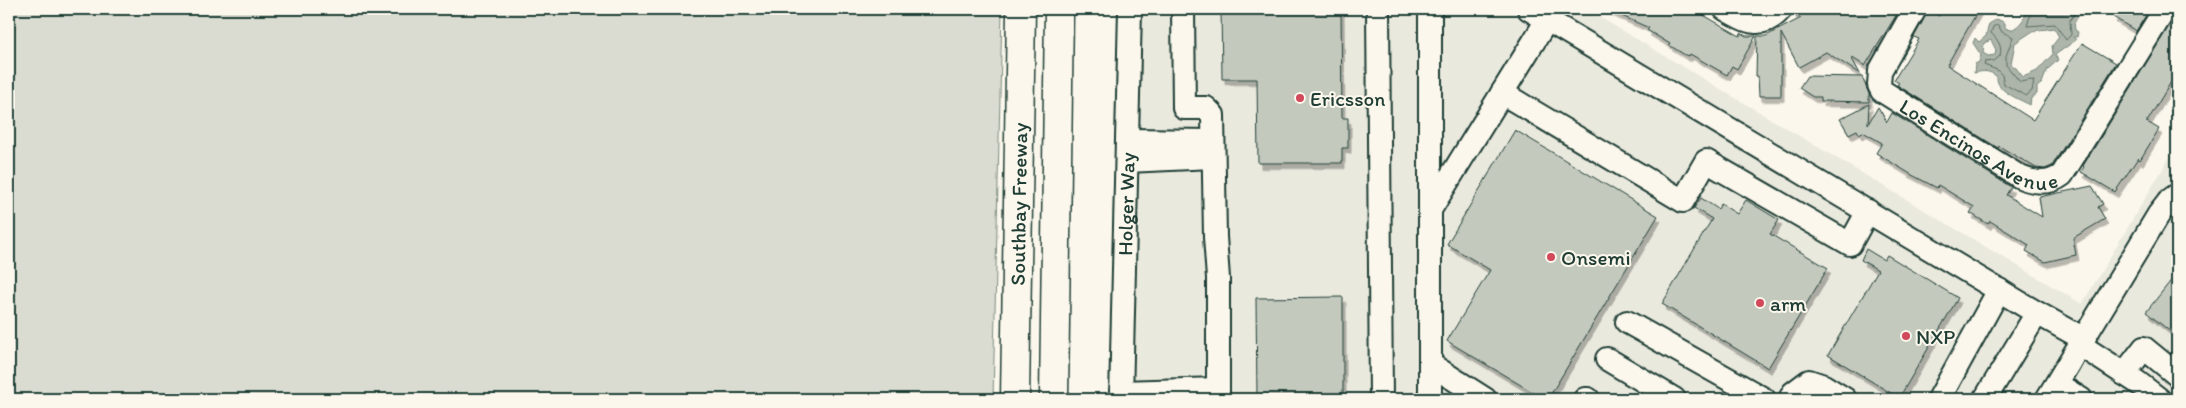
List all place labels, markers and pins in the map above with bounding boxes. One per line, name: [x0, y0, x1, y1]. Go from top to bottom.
place label: Ericsson: [1310, 86, 1385, 111]
marker: Ericsson: [1294, 92, 1306, 104]
place label: Onsemi: [1561, 245, 1631, 270]
marker: Onsemi: [1545, 251, 1557, 263]
place label: arm: [1770, 291, 1806, 316]
marker: arm: [1754, 297, 1766, 309]
place label: NXP: [1916, 324, 1955, 349]
marker: NXP: [1900, 330, 1912, 342]

